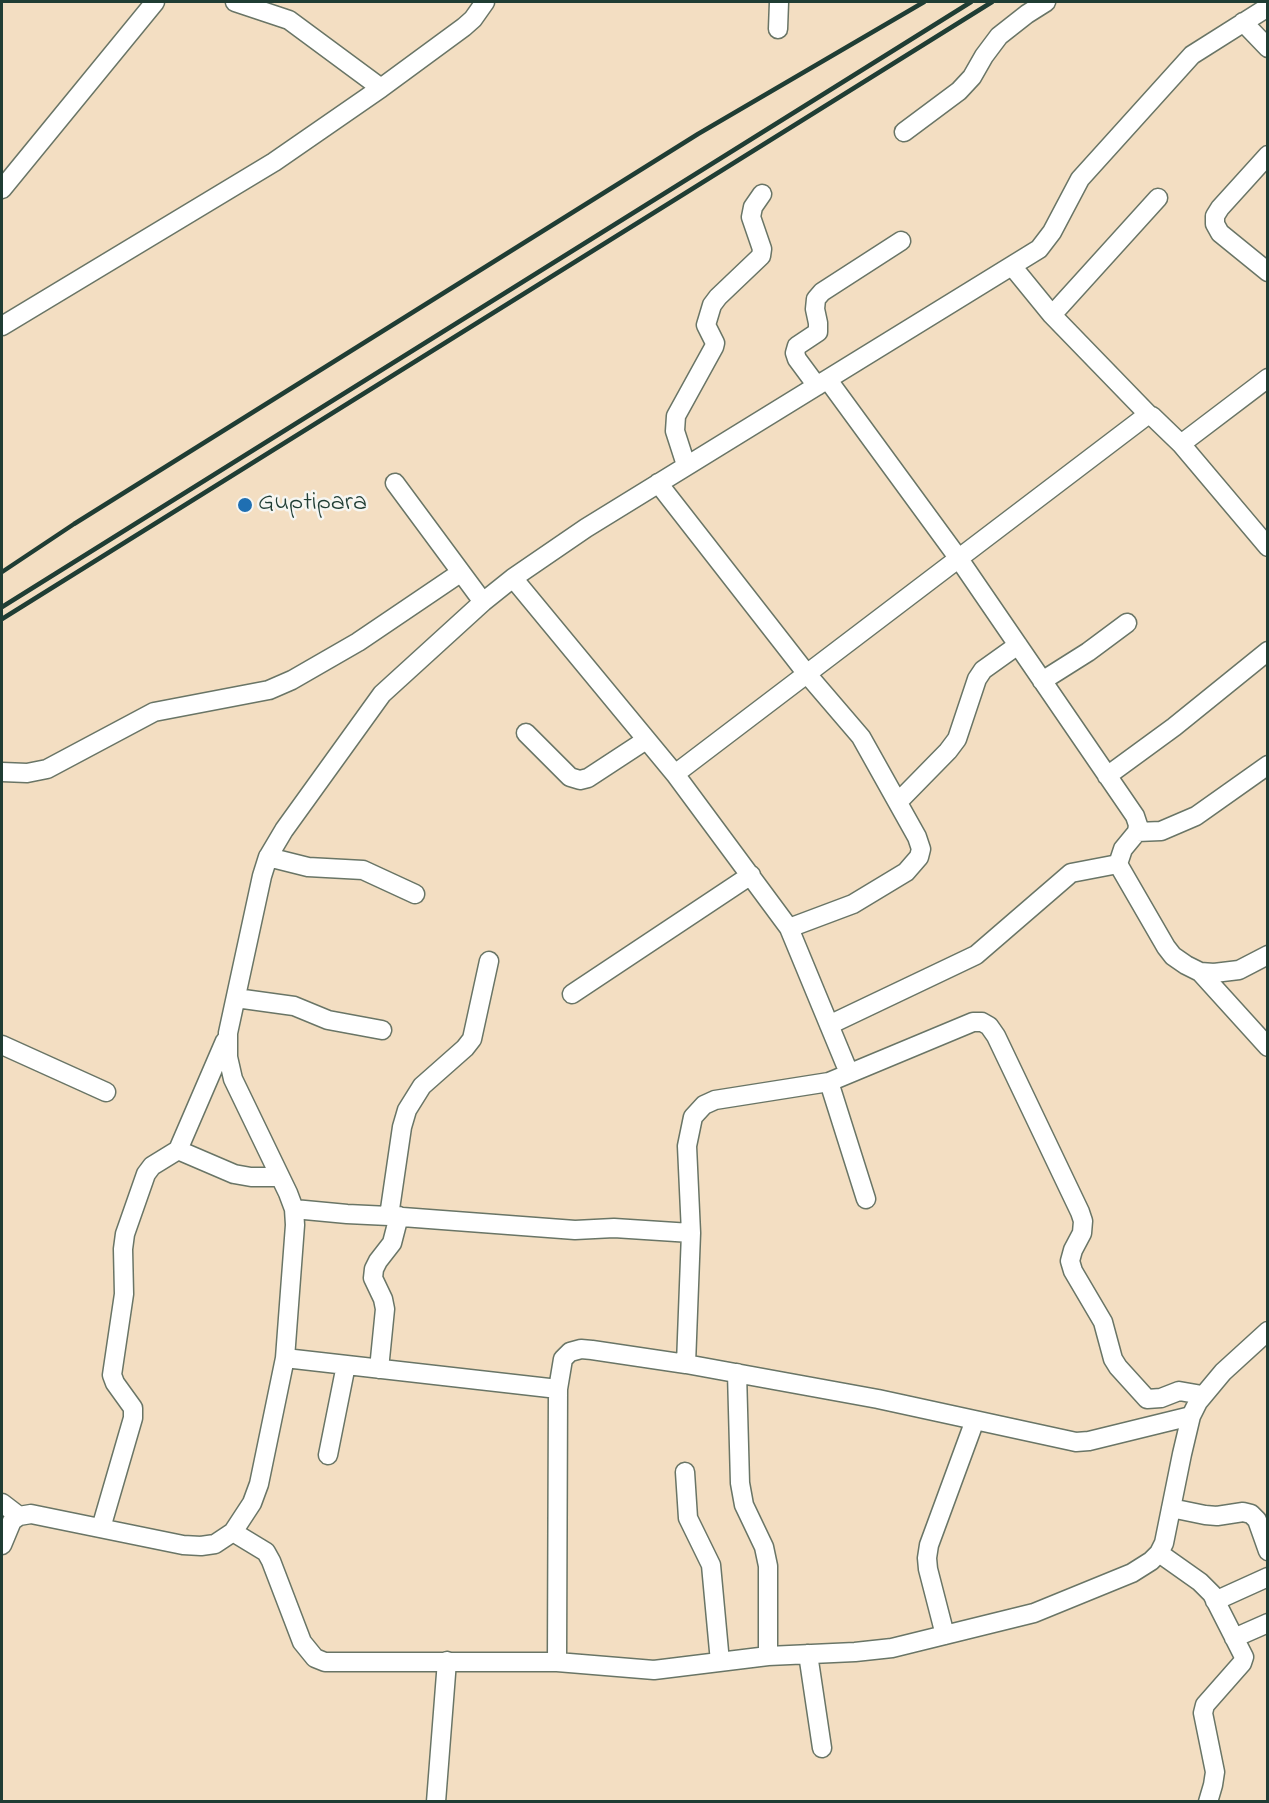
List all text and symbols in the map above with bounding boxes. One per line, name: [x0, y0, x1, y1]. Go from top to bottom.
place label: Guptipara: [258, 489, 367, 521]
marker: Guptipara: [236, 496, 254, 514]

